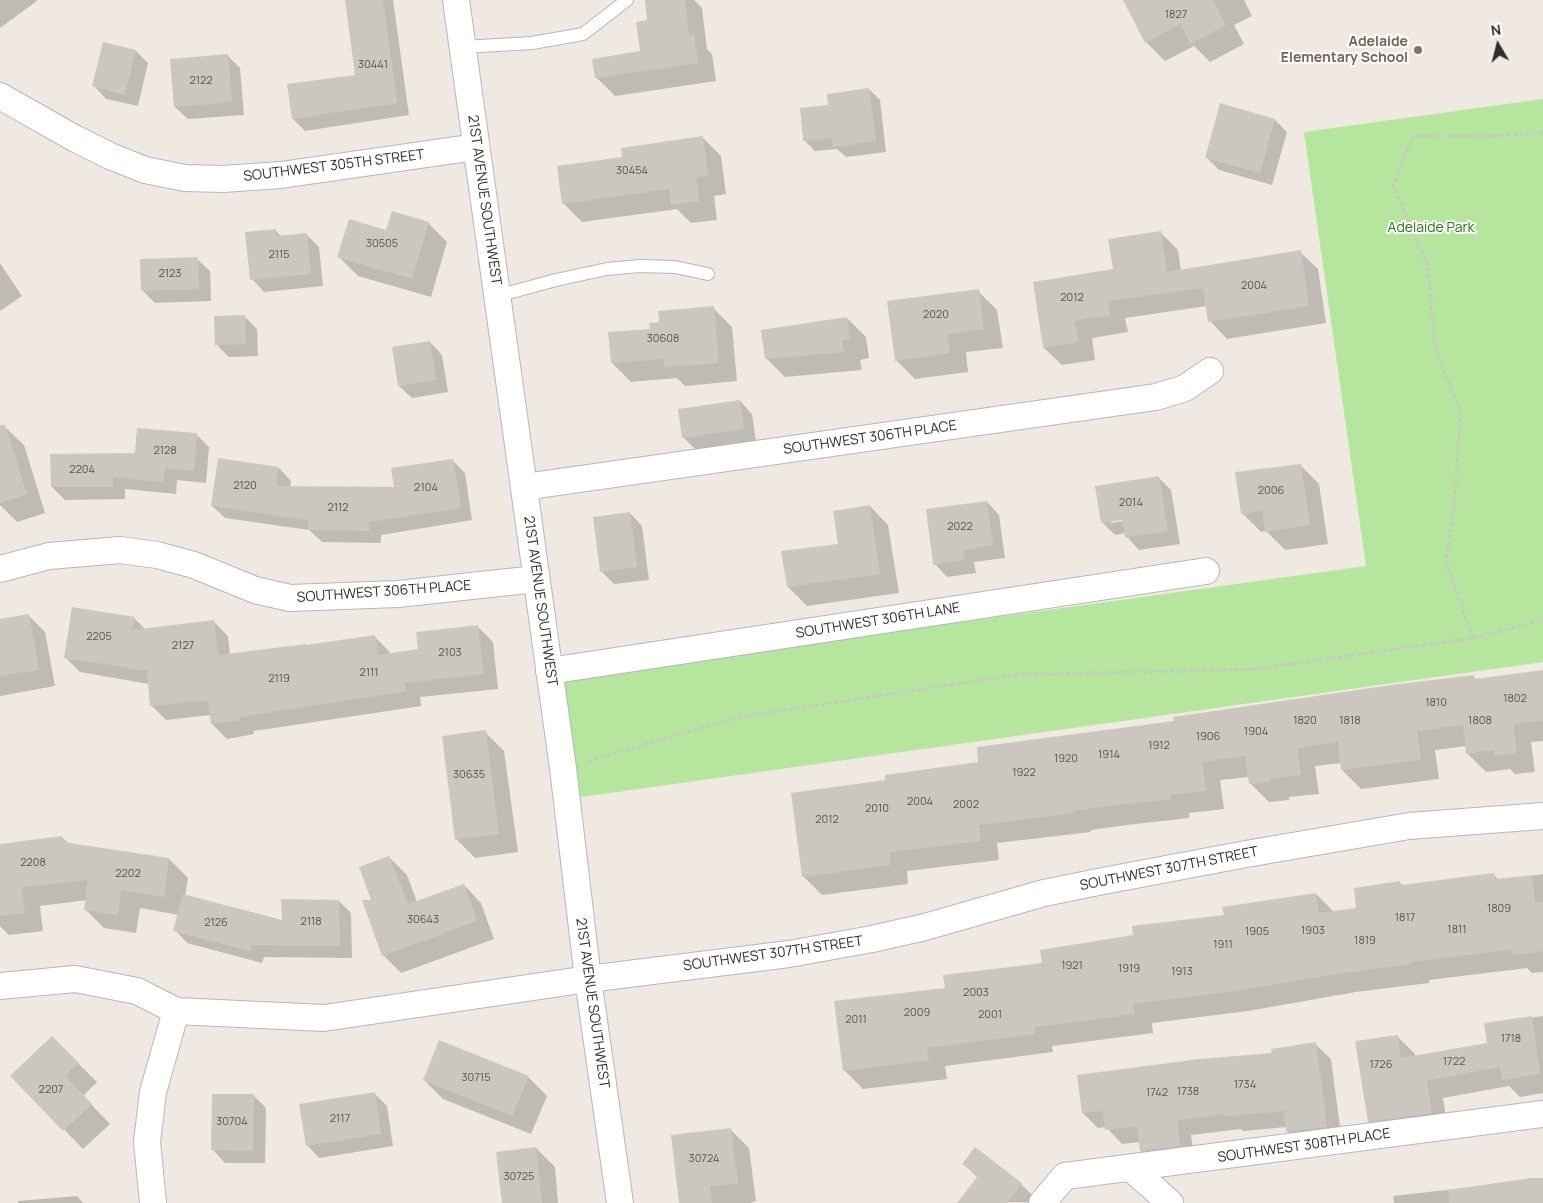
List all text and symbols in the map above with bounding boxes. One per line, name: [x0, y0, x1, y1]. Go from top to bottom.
house number: 1827: [1165, 8, 1187, 22]
north arrow: [1473, 20, 1523, 70]
text: N: [1490, 20, 1502, 40]
place label: Adelaide Elementary School: [1281, 34, 1408, 66]
marker: Adelaide Elementary School: [1412, 44, 1424, 56]
house number: 30441: [358, 58, 388, 72]
house number: 2122: [189, 74, 213, 88]
street label: 21ST AVENUE SOUTHWEST: [464, 114, 504, 286]
street label: SOUTHWEST 305TH STREET: [243, 147, 425, 185]
house number: 30454: [616, 164, 648, 178]
park label: Adelaide Park: [1388, 220, 1474, 236]
house number: 30505: [366, 237, 398, 251]
house number: 2115: [268, 248, 290, 262]
house number: 2123: [159, 267, 181, 281]
house number: 2004: [1241, 279, 1267, 293]
house number: 2012: [1060, 291, 1084, 305]
house number: 2020: [923, 308, 949, 322]
house number: 30608: [647, 332, 679, 346]
street label: SOUTHWEST 306TH PLACE: [782, 418, 958, 458]
house number: 2128: [153, 444, 177, 458]
house number: 2204: [69, 463, 95, 477]
house number: 2120: [233, 479, 257, 493]
house number: 2104: [414, 481, 438, 495]
house number: 2006: [1258, 484, 1284, 498]
house number: 2014: [1119, 496, 1143, 510]
house number: 2112: [327, 501, 349, 515]
street label: 21ST AVENUE SOUTHWEST: [520, 515, 560, 687]
house number: 2022: [947, 520, 973, 534]
street label: SOUTHWEST 306TH PLACE: [296, 578, 472, 606]
street label: SOUTHWEST 306TH LANE: [795, 600, 961, 642]
house number: 2205: [86, 630, 112, 644]
house number: 2127: [172, 639, 194, 653]
house number: 2103: [438, 646, 462, 660]
house number: 2111: [359, 666, 379, 680]
house number: 2119: [268, 672, 290, 686]
house number: 1802: [1503, 692, 1527, 706]
house number: 1810: [1425, 696, 1447, 710]
house number: 1820: [1293, 714, 1317, 728]
house number: 1818: [1339, 714, 1361, 728]
house number: 1808: [1468, 714, 1492, 728]
house number: 1904: [1244, 725, 1268, 739]
house number: 1906: [1196, 730, 1220, 744]
house number: 1912: [1148, 739, 1170, 753]
house number: 1914: [1098, 748, 1120, 762]
house number: 1920: [1054, 752, 1078, 766]
house number: 1922: [1012, 766, 1036, 780]
house number: 30635: [453, 768, 485, 782]
house number: 2004: [907, 795, 933, 809]
house number: 2002: [953, 798, 979, 812]
house number: 2010: [865, 802, 889, 816]
house number: 2012: [815, 813, 839, 827]
street label: SOUTHWEST 307TH STREET: [1078, 843, 1260, 895]
house number: 2208: [20, 856, 46, 870]
house number: 2202: [115, 867, 141, 881]
house number: 1809: [1487, 902, 1511, 916]
house number: 1817: [1395, 911, 1415, 925]
house number: 30643: [407, 913, 439, 927]
house number: 2118: [300, 915, 322, 929]
house number: 2126: [204, 916, 228, 930]
street label: 21ST AVENUE SOUTHWEST: [572, 917, 612, 1089]
house number: 1811: [1447, 923, 1467, 937]
house number: 1903: [1301, 924, 1325, 938]
house number: 1905: [1245, 925, 1269, 939]
street label: SOUTHWEST 307TH STREET: [682, 933, 864, 975]
house number: 1819: [1354, 934, 1376, 948]
house number: 1911: [1213, 938, 1233, 952]
house number: 1921: [1061, 959, 1083, 973]
house number: 1919: [1118, 962, 1140, 976]
house number: 1913: [1171, 965, 1193, 979]
house number: 2003: [963, 986, 989, 1000]
house number: 2009: [904, 1006, 930, 1020]
house number: 2001: [978, 1008, 1002, 1022]
house number: 2011: [845, 1013, 867, 1027]
house number: 1718: [1501, 1032, 1521, 1046]
house number: 1722: [1443, 1055, 1465, 1069]
house number: 1726: [1370, 1058, 1392, 1072]
house number: 30715: [462, 1071, 490, 1085]
house number: 1734: [1234, 1078, 1256, 1092]
house number: 2207: [39, 1083, 63, 1097]
house number: 1738: [1177, 1085, 1199, 1099]
house number: 1742: [1146, 1086, 1168, 1100]
house number: 2117: [330, 1112, 350, 1126]
house number: 30704: [216, 1115, 248, 1129]
street label: SOUTHWEST 308TH PLACE: [1217, 1126, 1391, 1166]
house number: 30724: [689, 1152, 719, 1166]
house number: 30725: [504, 1170, 534, 1184]

